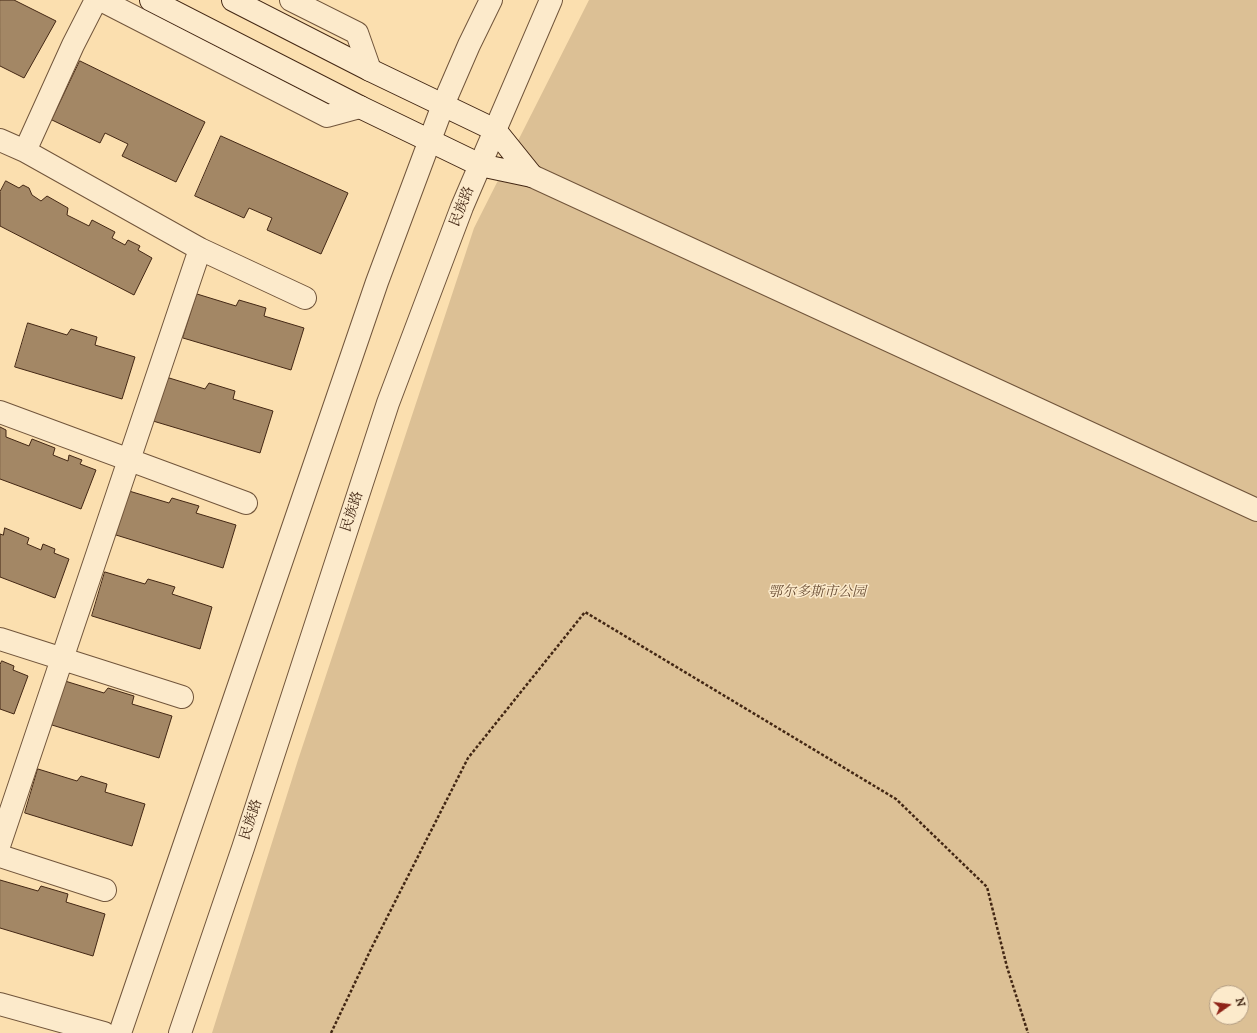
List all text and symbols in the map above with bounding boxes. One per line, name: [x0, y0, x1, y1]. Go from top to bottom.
street label: 民族路: [447, 184, 479, 230]
street label: 民族路: [339, 489, 367, 535]
park label: 鄂尔多斯市公园: [768, 585, 866, 601]
street label: 民族路: [238, 797, 266, 843]
north arrow: [1209, 985, 1249, 1025]
text: N: [1232, 996, 1248, 1008]

